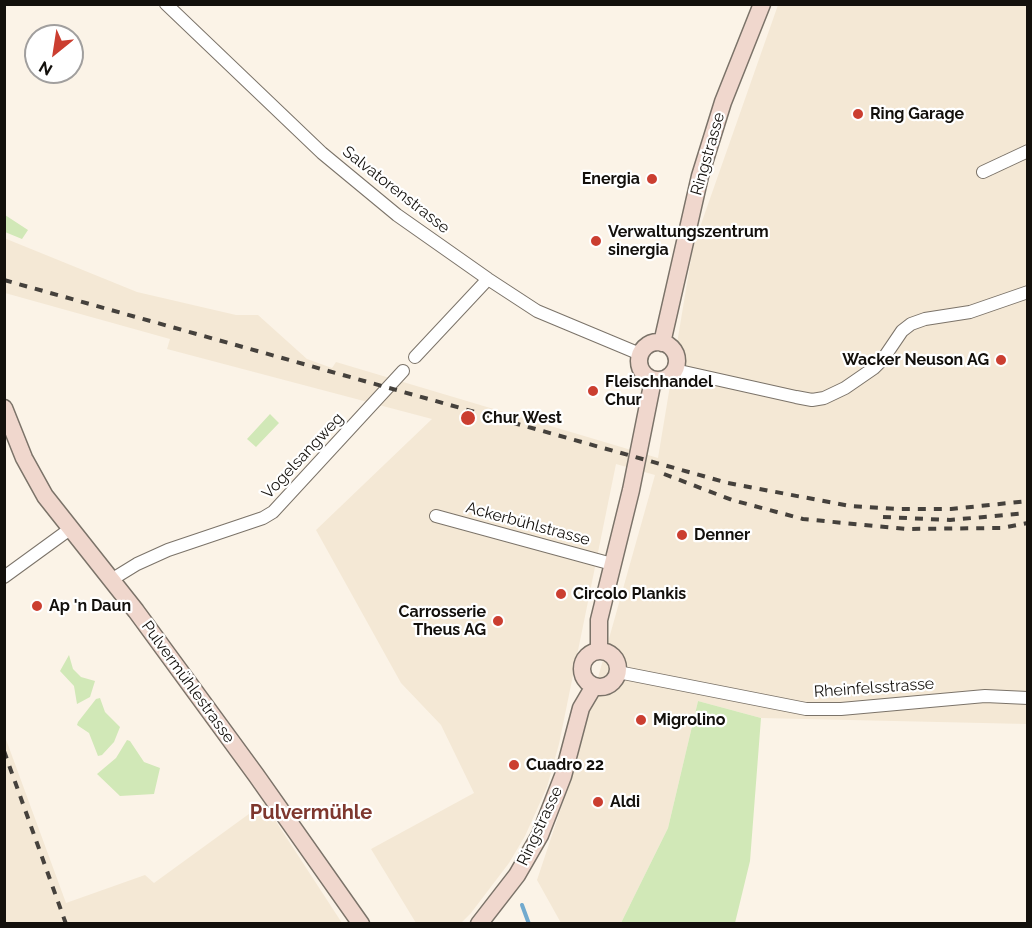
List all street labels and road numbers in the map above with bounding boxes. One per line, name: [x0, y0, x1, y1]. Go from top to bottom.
street label: Ringstrasse: [687, 110, 729, 198]
street label: Salvatorenstrasse: [339, 142, 453, 238]
street label: Vogelsangweg: [258, 409, 348, 503]
street label: Ackerbühlstrasse: [464, 498, 592, 550]
street label: Pulvermühlestrasse: [137, 617, 239, 747]
street label: Rheinfelsstrasse: [813, 674, 935, 702]
street label: Ringstrasse: [513, 783, 567, 869]

